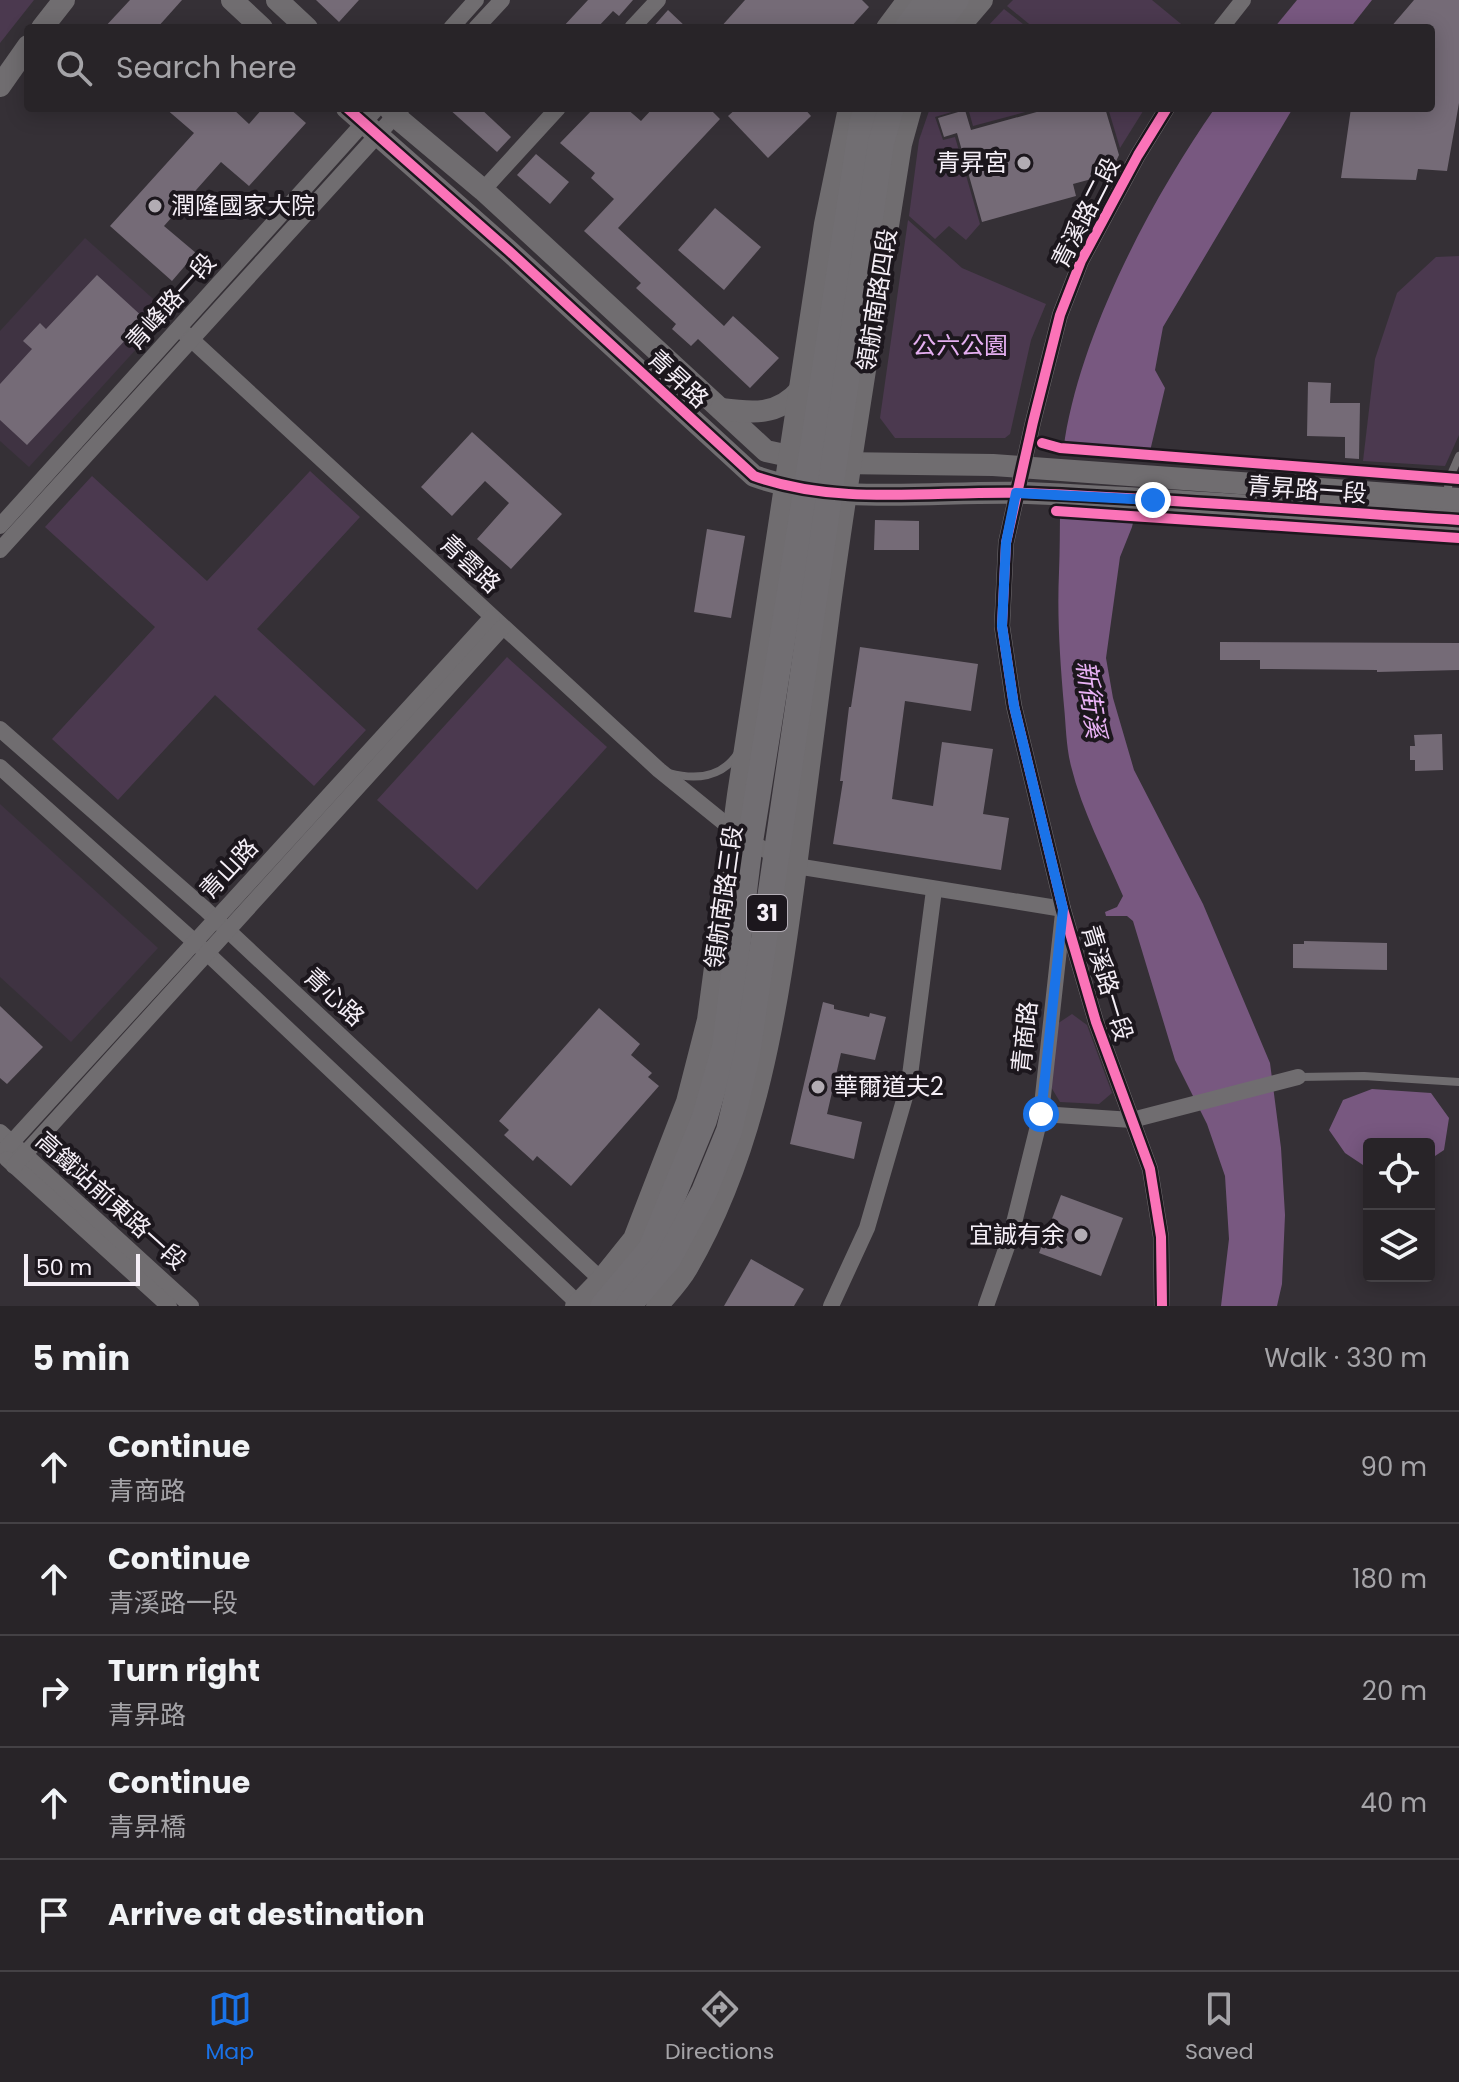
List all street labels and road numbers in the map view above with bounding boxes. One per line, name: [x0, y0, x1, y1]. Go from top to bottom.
street label: 青溪路二段: [1044, 152, 1127, 274]
street label: 領航南路四段: [849, 226, 904, 374]
street label: 青峰路一段: [118, 246, 223, 357]
street label: 青昇路: [641, 342, 716, 415]
street label: 青昇路一段: [1246, 469, 1368, 510]
street label: 青雲路: [433, 527, 508, 600]
street label: 領航南路三段: [697, 823, 750, 971]
street label: 青山路: [192, 831, 265, 906]
road number: 31: [747, 895, 787, 931]
street label: 青溪路一段: [1074, 921, 1141, 1045]
street label: 青心路: [297, 960, 372, 1033]
street label: 青商路: [1004, 999, 1045, 1074]
street label: 高鐵站前東路一段: [29, 1124, 194, 1277]

